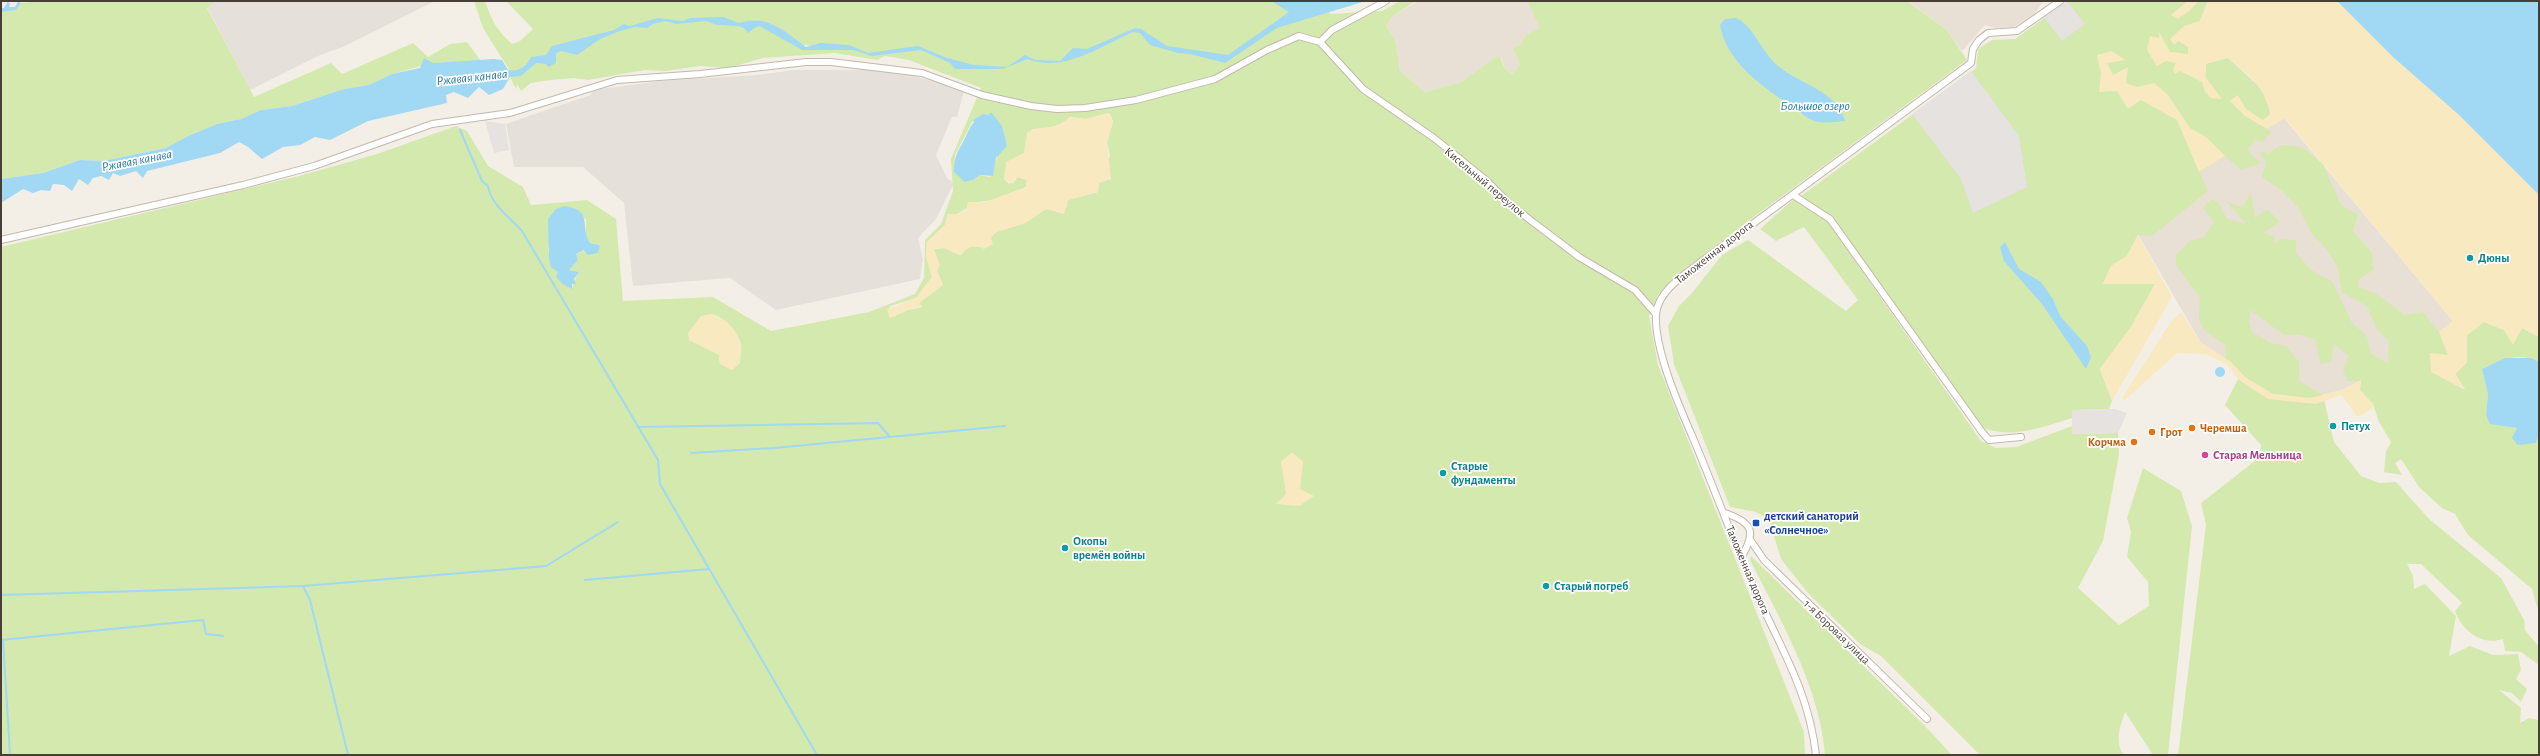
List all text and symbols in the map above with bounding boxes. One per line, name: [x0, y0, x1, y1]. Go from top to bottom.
water label: Ржавая канава: [436, 68, 508, 88]
water label: Большое озеро: [1780, 100, 1850, 113]
street label: Кисельный переулок: [1442, 145, 1528, 220]
water label: Ржавая канава: [101, 148, 174, 174]
street label: Таможенная дорога: [1673, 218, 1756, 286]
place label: Дюны: [2478, 252, 2509, 264]
marker: Дюны: [2465, 253, 2475, 263]
place label: Петух: [2341, 420, 2371, 433]
marker: Петух: [2328, 421, 2338, 431]
place label: Черемша: [2200, 422, 2247, 434]
marker: Черемша: [2187, 423, 2197, 433]
place label: Грот: [2160, 426, 2183, 438]
marker: Грот: [2147, 427, 2157, 437]
place label: Корчма: [2088, 436, 2126, 448]
marker: Корчма: [2129, 437, 2139, 447]
place label: Старая Мельница: [2213, 449, 2302, 461]
marker: Старая Мельница: [2200, 450, 2210, 460]
place label: Старые фундаменты: [1451, 460, 1516, 487]
marker: Старые фундаменты: [1438, 468, 1448, 478]
place label: детский санаторий «Солнечное»: [1764, 510, 1859, 536]
marker: детский санаторий «Солнечное»: [1751, 518, 1761, 528]
street label: Таможенная дорога: [1724, 524, 1772, 617]
place label: Окопы времён войны: [1073, 535, 1145, 561]
marker: Окопы времён войны: [1060, 543, 1070, 553]
place label: Старый погреб: [1554, 580, 1628, 592]
marker: Старый погреб: [1541, 581, 1551, 591]
street label: 1-я Боровая улица: [1801, 598, 1873, 668]

